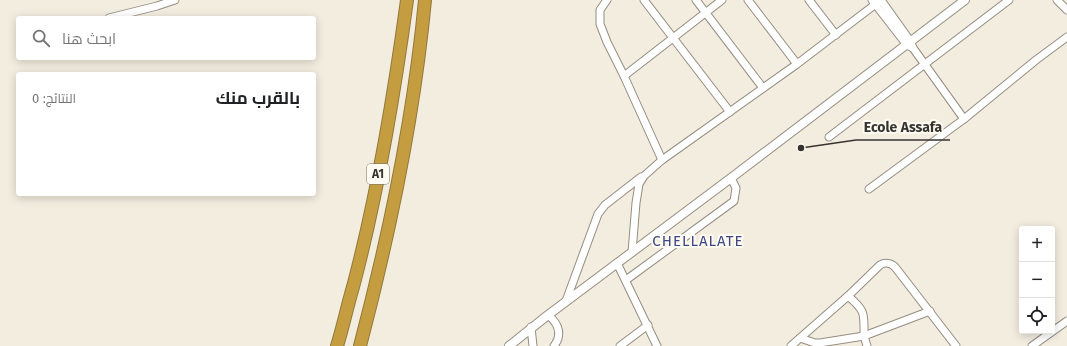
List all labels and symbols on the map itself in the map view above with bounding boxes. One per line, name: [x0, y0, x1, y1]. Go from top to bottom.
callout: Ecole Assafa: [856, 114, 950, 140]
text: Ecole Assafa: [864, 119, 943, 136]
road number: A1: [367, 164, 389, 184]
district label: CHELLALATE: [652, 232, 744, 250]

